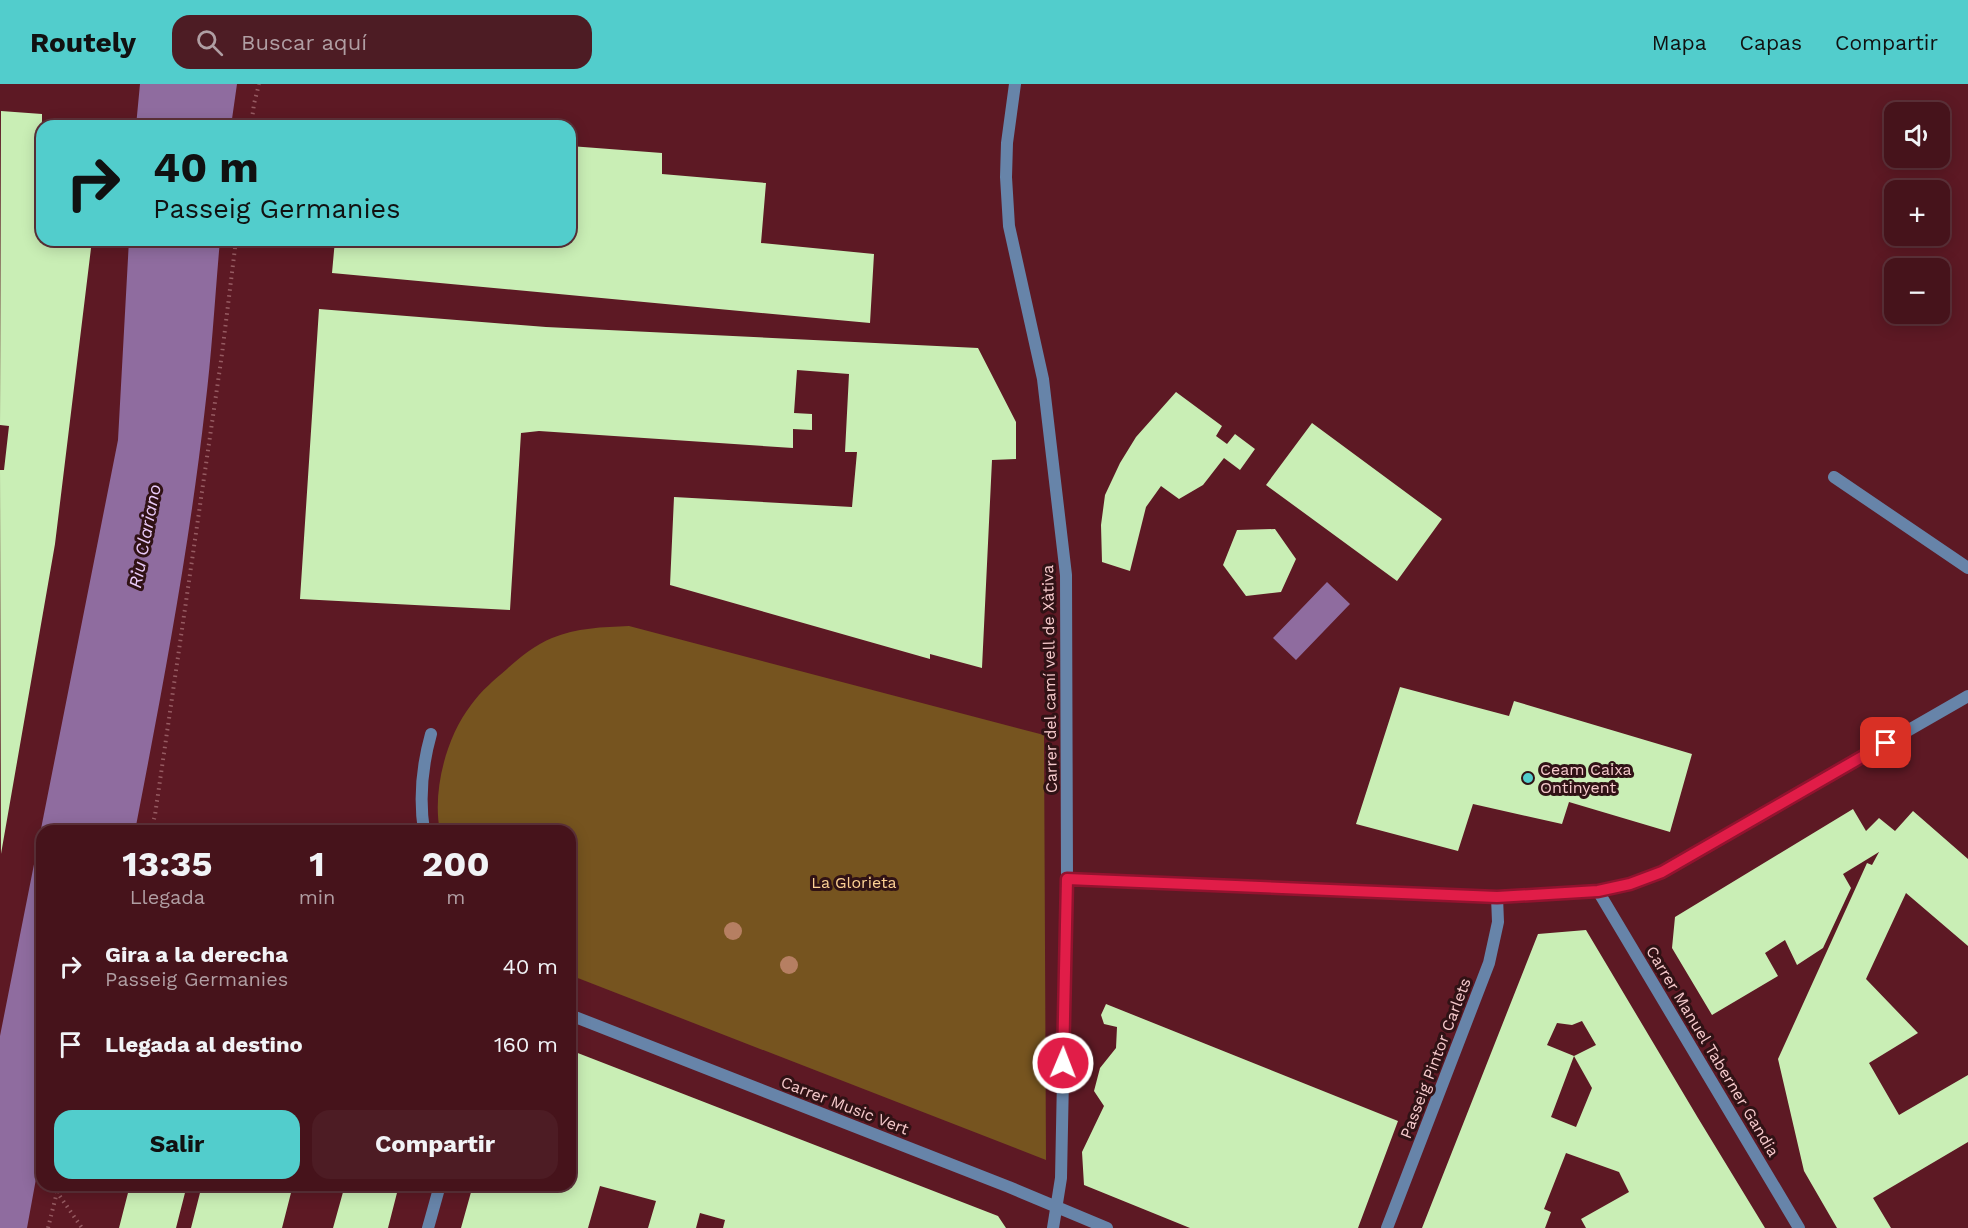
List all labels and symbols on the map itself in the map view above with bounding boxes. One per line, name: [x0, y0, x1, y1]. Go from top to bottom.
water label: Riu Clariano: [124, 482, 165, 590]
street label: Carrer del camí vell de Xàtiva: [1038, 565, 1061, 793]
pin: [1860, 717, 1911, 768]
place label: Ceam Caixa Ontinyent: [1540, 760, 1632, 797]
marker: Ceam Caixa Ontinyent: [1521, 771, 1535, 785]
park label: La Glorieta: [811, 873, 897, 892]
street label: Carrer Manuel Taberner Gandia: [1642, 943, 1783, 1160]
street label: Passeig Pintor Carlets: [1396, 975, 1475, 1141]
position arrow: [1031, 1031, 1095, 1095]
street label: Carrer Music Vert: [778, 1072, 912, 1139]

